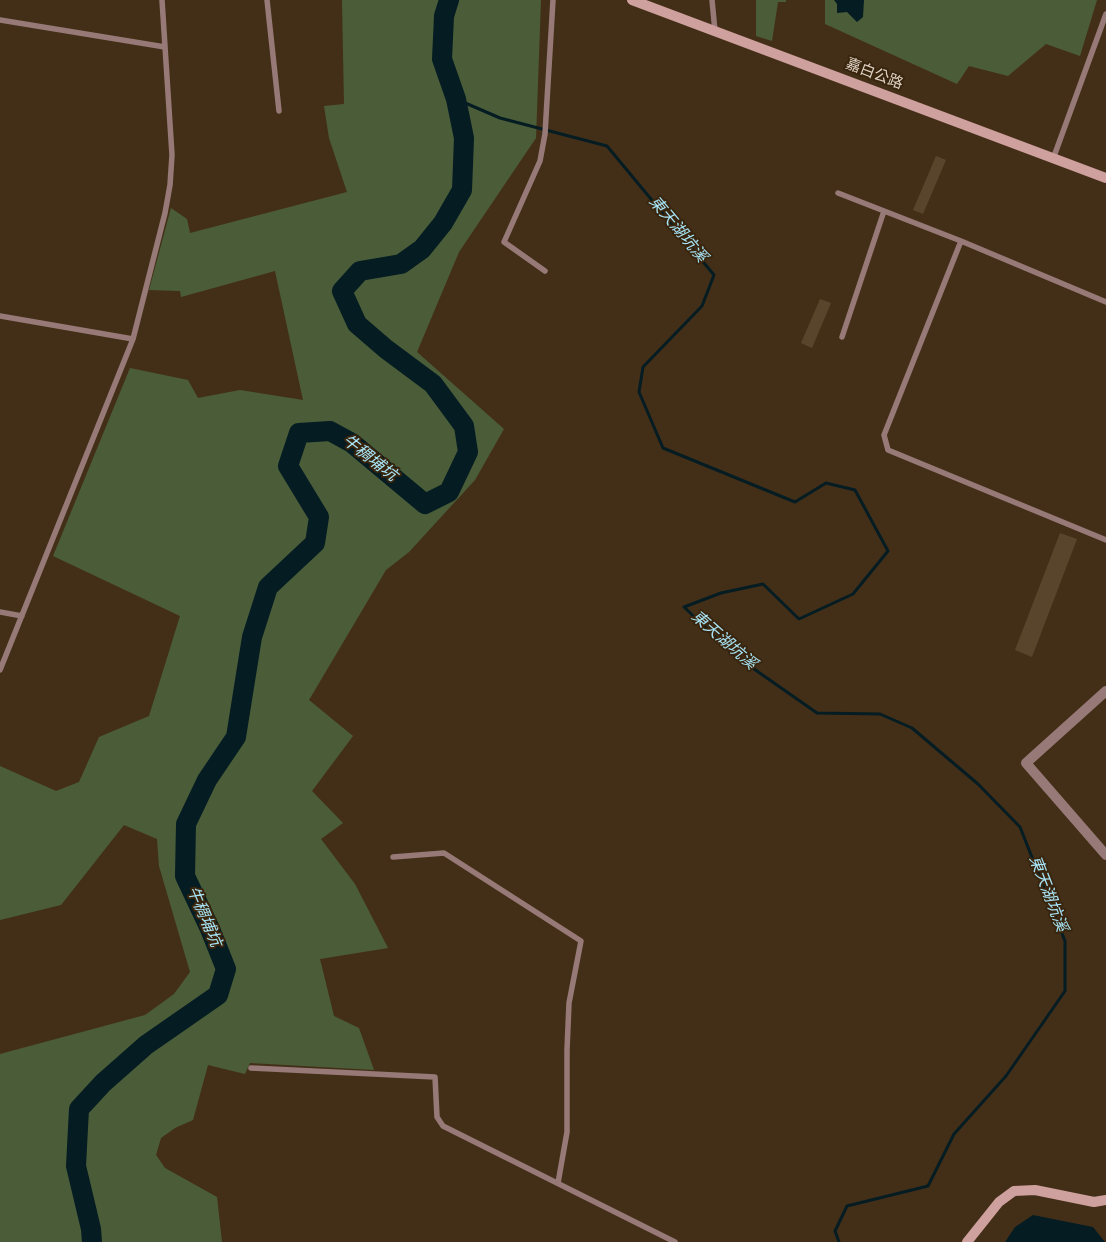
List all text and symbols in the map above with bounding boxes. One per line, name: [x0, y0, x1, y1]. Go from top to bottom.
street label: 嘉白公路: [843, 56, 905, 94]
water label: 東天湖坑溪: [644, 193, 710, 267]
water label: 牛稠埔坑: [338, 432, 400, 486]
water label: 東天湖坑溪: [687, 608, 759, 674]
water label: 東天湖坑溪: [1024, 853, 1070, 935]
water label: 牛稠埔坑: [182, 884, 224, 950]

